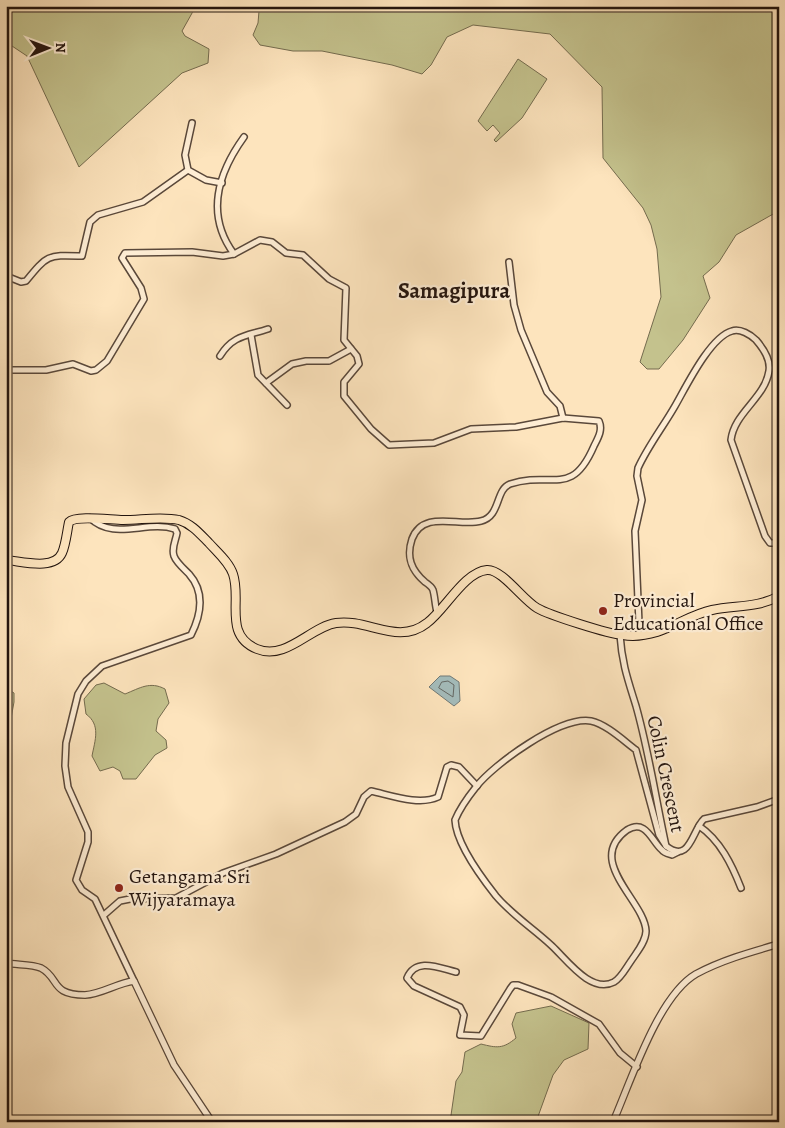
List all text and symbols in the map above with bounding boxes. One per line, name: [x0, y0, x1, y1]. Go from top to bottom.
north arrow: [22, 22, 72, 72]
text: N: [51, 43, 70, 53]
district label: Samagipura: [398, 276, 510, 306]
place label: Provincial Educational Office: [613, 587, 764, 637]
marker: Provincial Educational Office: [597, 605, 609, 617]
street label: Colin Crescent: [640, 713, 692, 835]
place label: Getangama Sri Wijyaramaya: [128, 863, 250, 913]
marker: Getangama Sri Wijyaramaya: [113, 882, 125, 894]

